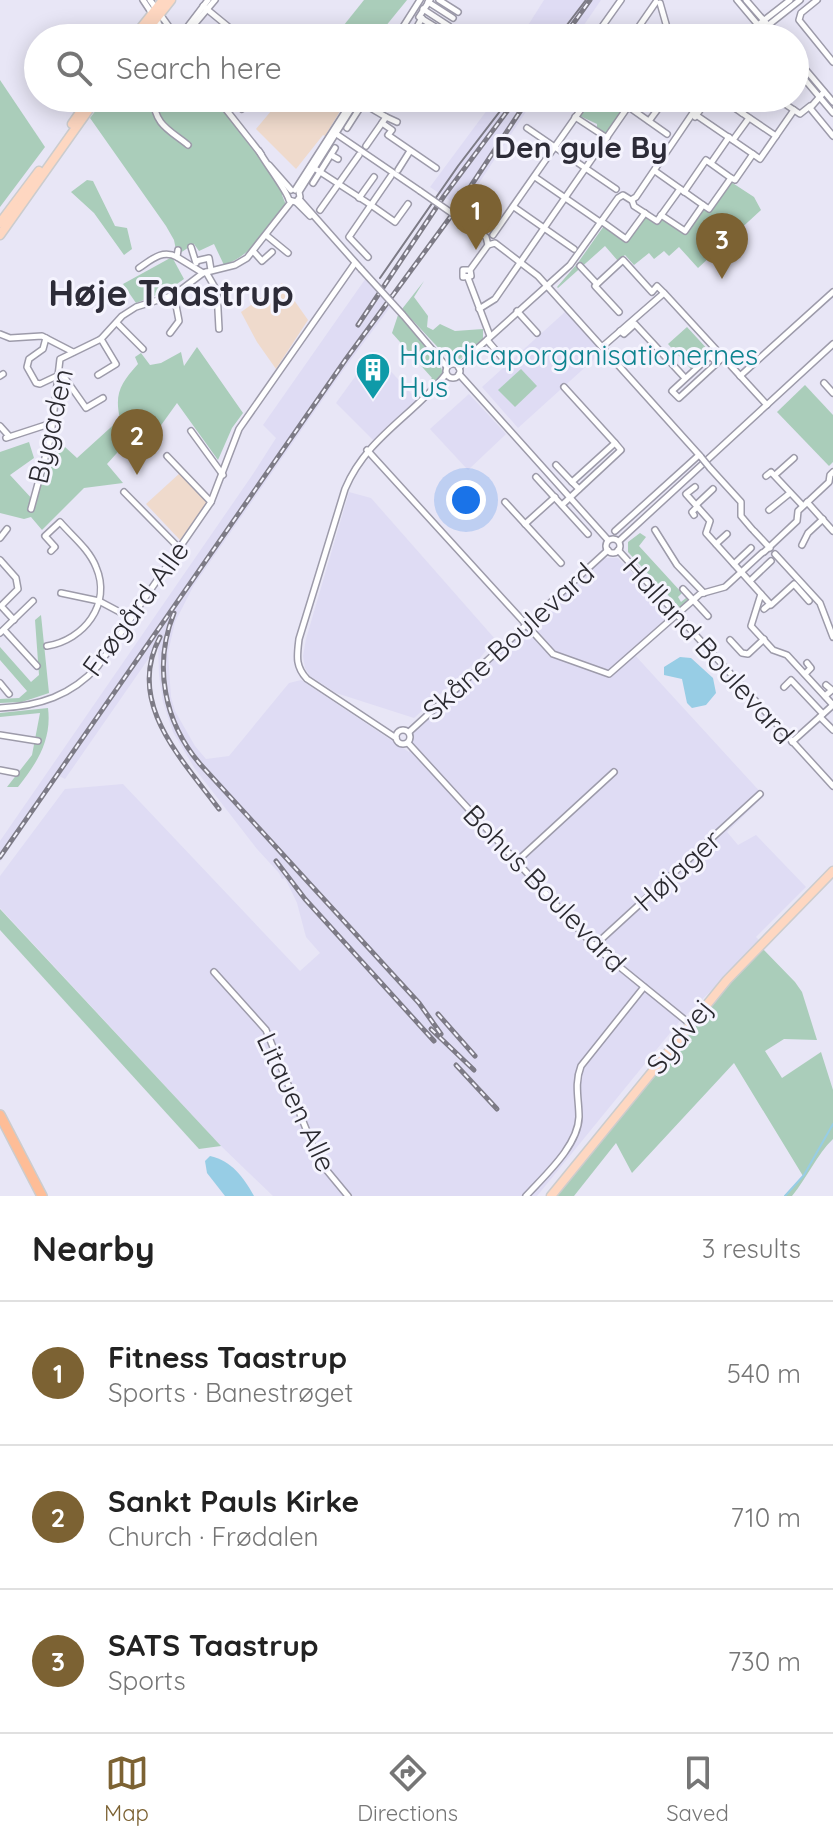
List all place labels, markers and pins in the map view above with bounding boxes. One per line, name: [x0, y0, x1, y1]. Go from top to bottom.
pin: 1: [450, 184, 502, 250]
pin: 3: [696, 213, 748, 279]
place label: Handicaporganisationernes Hus: [399, 337, 758, 404]
building icon: Handicaporganisationernes Hus: [354, 351, 392, 401]
pin: 2: [111, 409, 163, 475]

